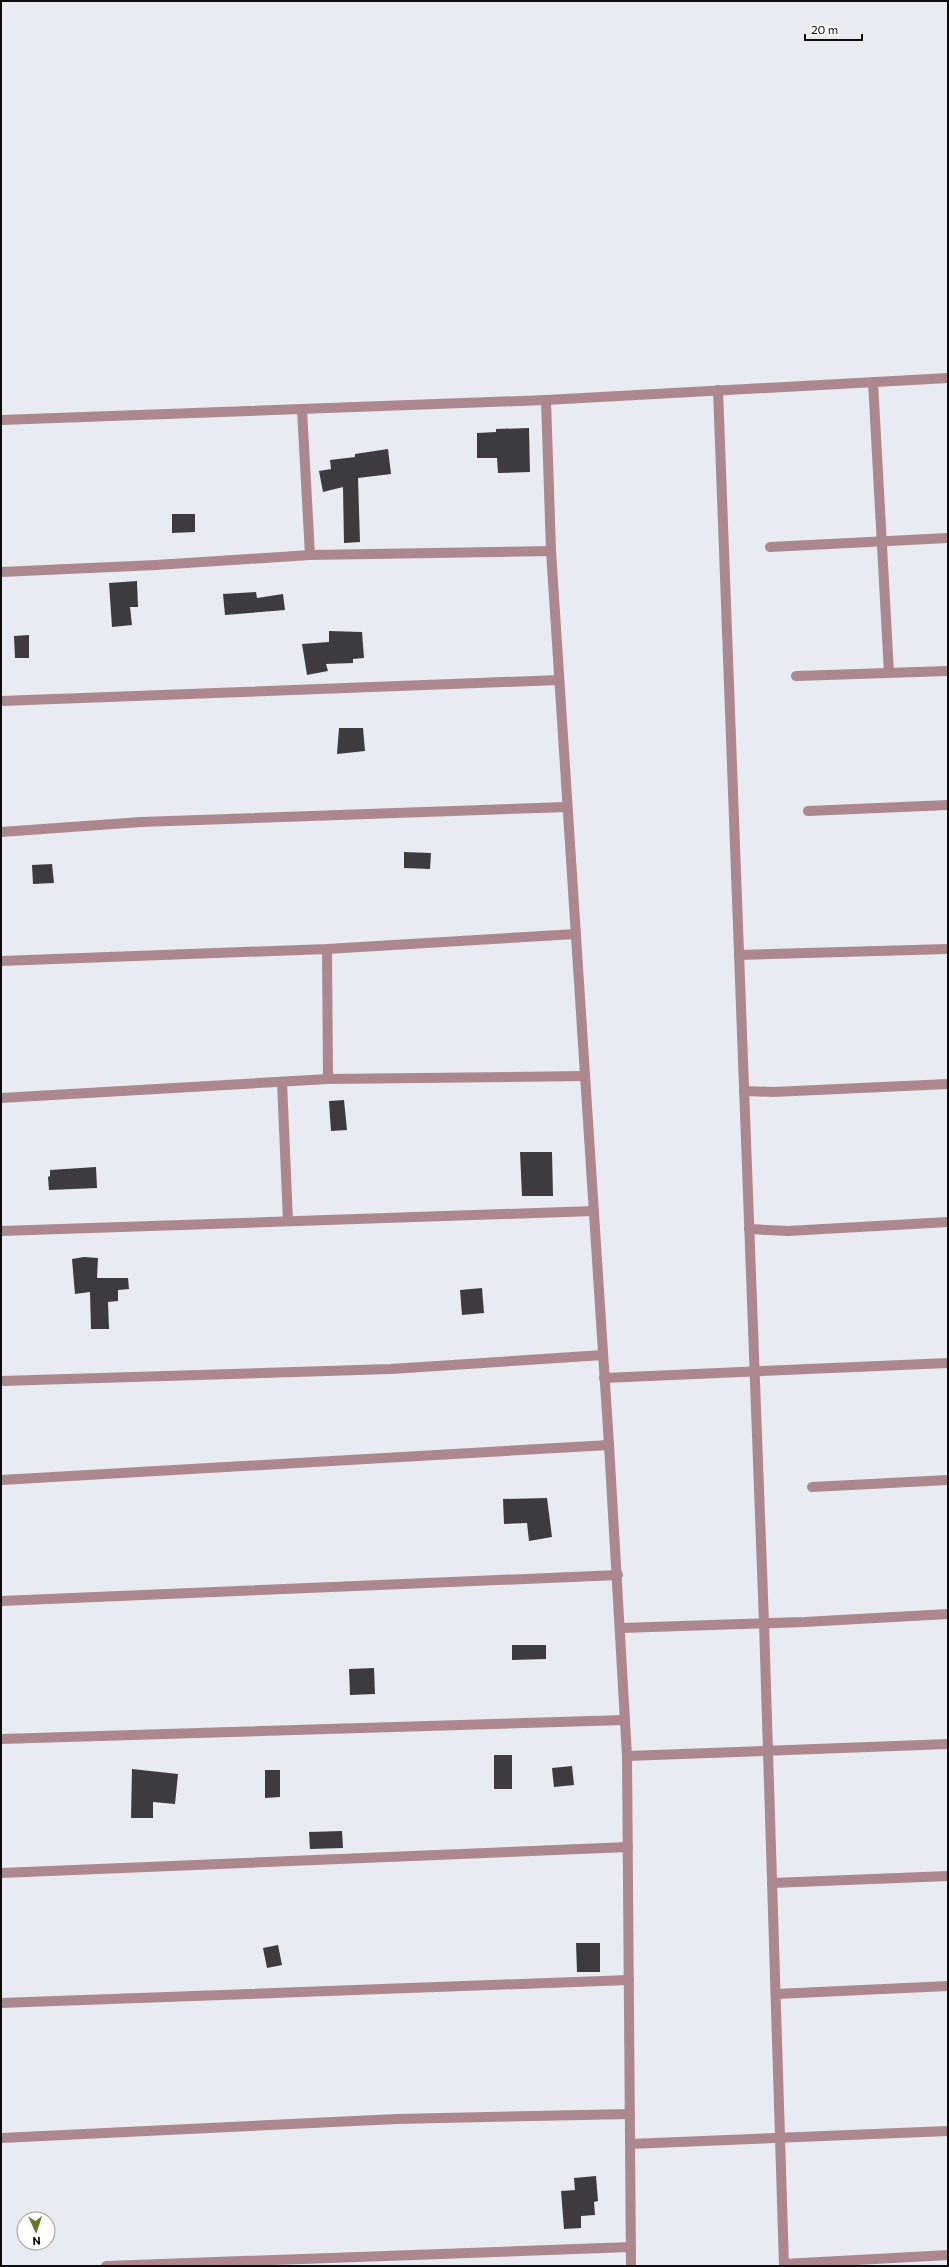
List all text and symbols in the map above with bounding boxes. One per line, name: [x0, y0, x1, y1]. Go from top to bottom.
scale bar: [805, 16, 862, 42]
text: 20 m: [811, 22, 838, 36]
north arrow: [16, 2211, 56, 2251]
text: N: [32, 2235, 41, 2248]

